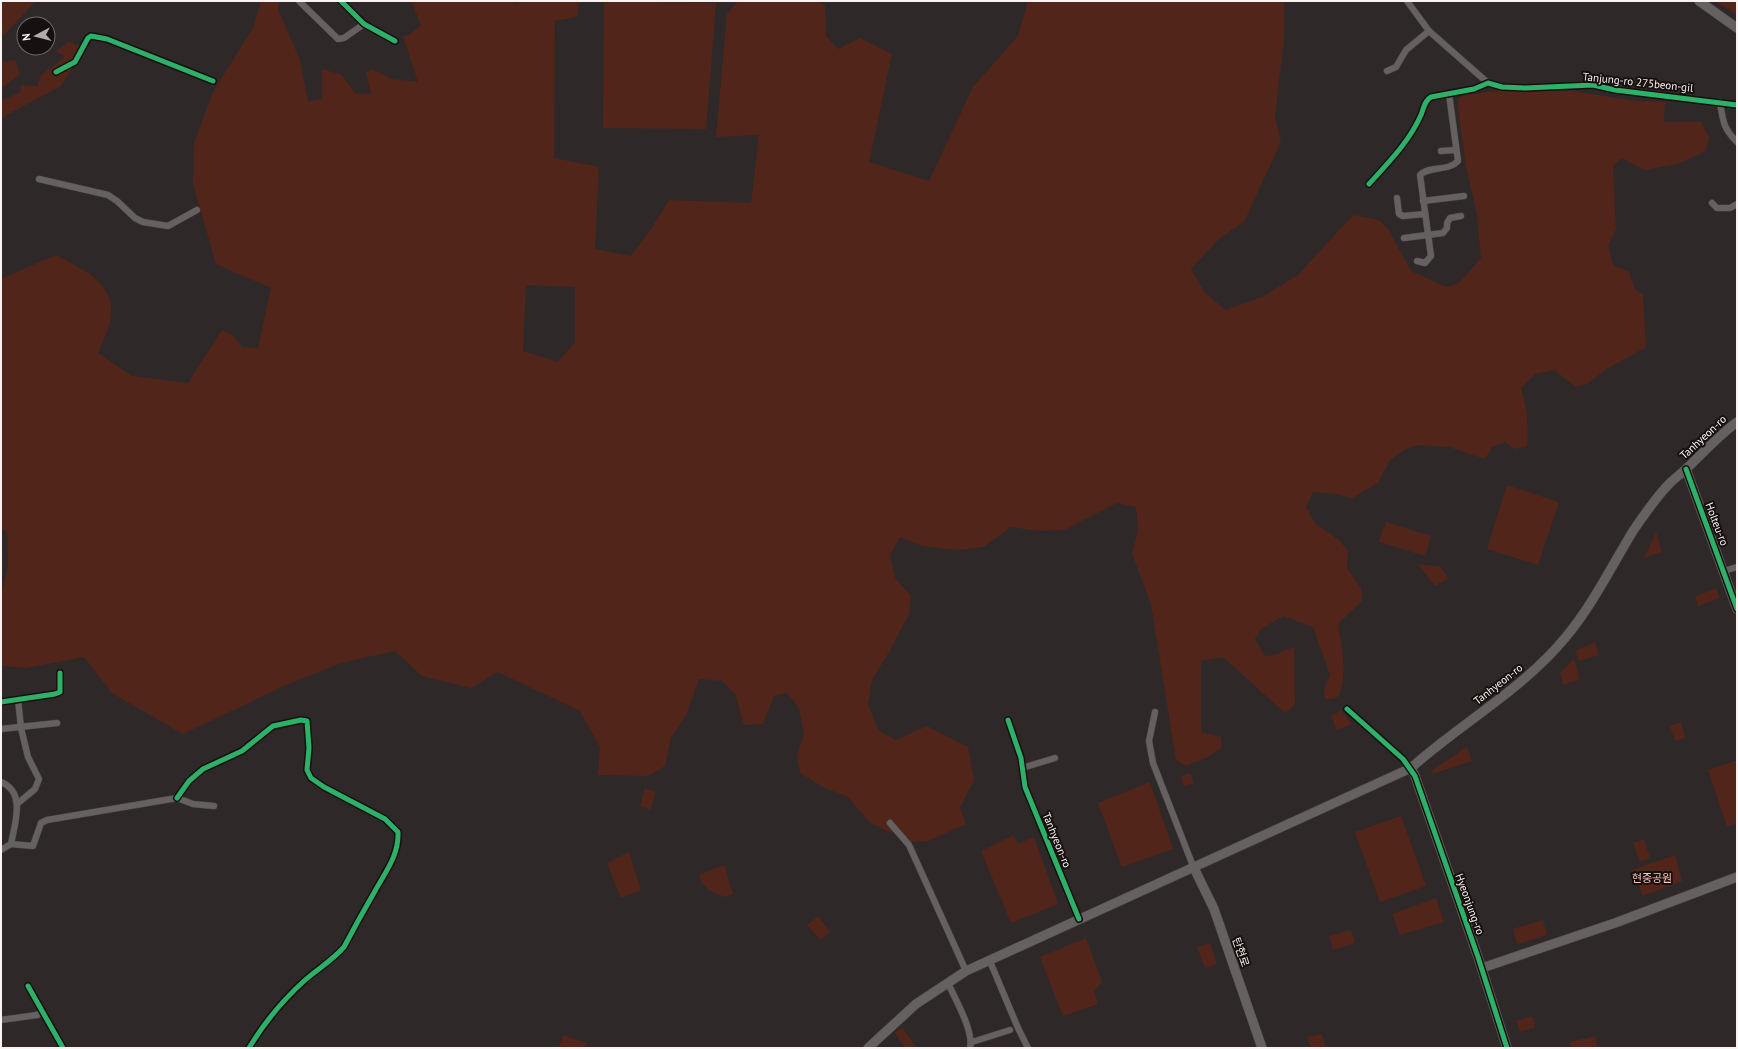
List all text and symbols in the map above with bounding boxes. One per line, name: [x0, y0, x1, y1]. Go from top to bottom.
north arrow: [16, 16, 56, 56]
text: N: [19, 33, 33, 42]
street label: Tanjung-ro 275beon-gil: [1582, 69, 1695, 95]
street label: Tanhyeon-ro: [1677, 412, 1729, 462]
street label: Holteu-ro: [1702, 500, 1732, 548]
street label: Tanhyeon-ro: [1471, 660, 1525, 708]
street label: Tanhyeon-ro: [1040, 810, 1074, 870]
street label: Hyeonjung-ro: [1452, 871, 1488, 937]
park label: 현중공원: [1632, 871, 1672, 885]
street label: 탄현로: [1229, 935, 1253, 969]

